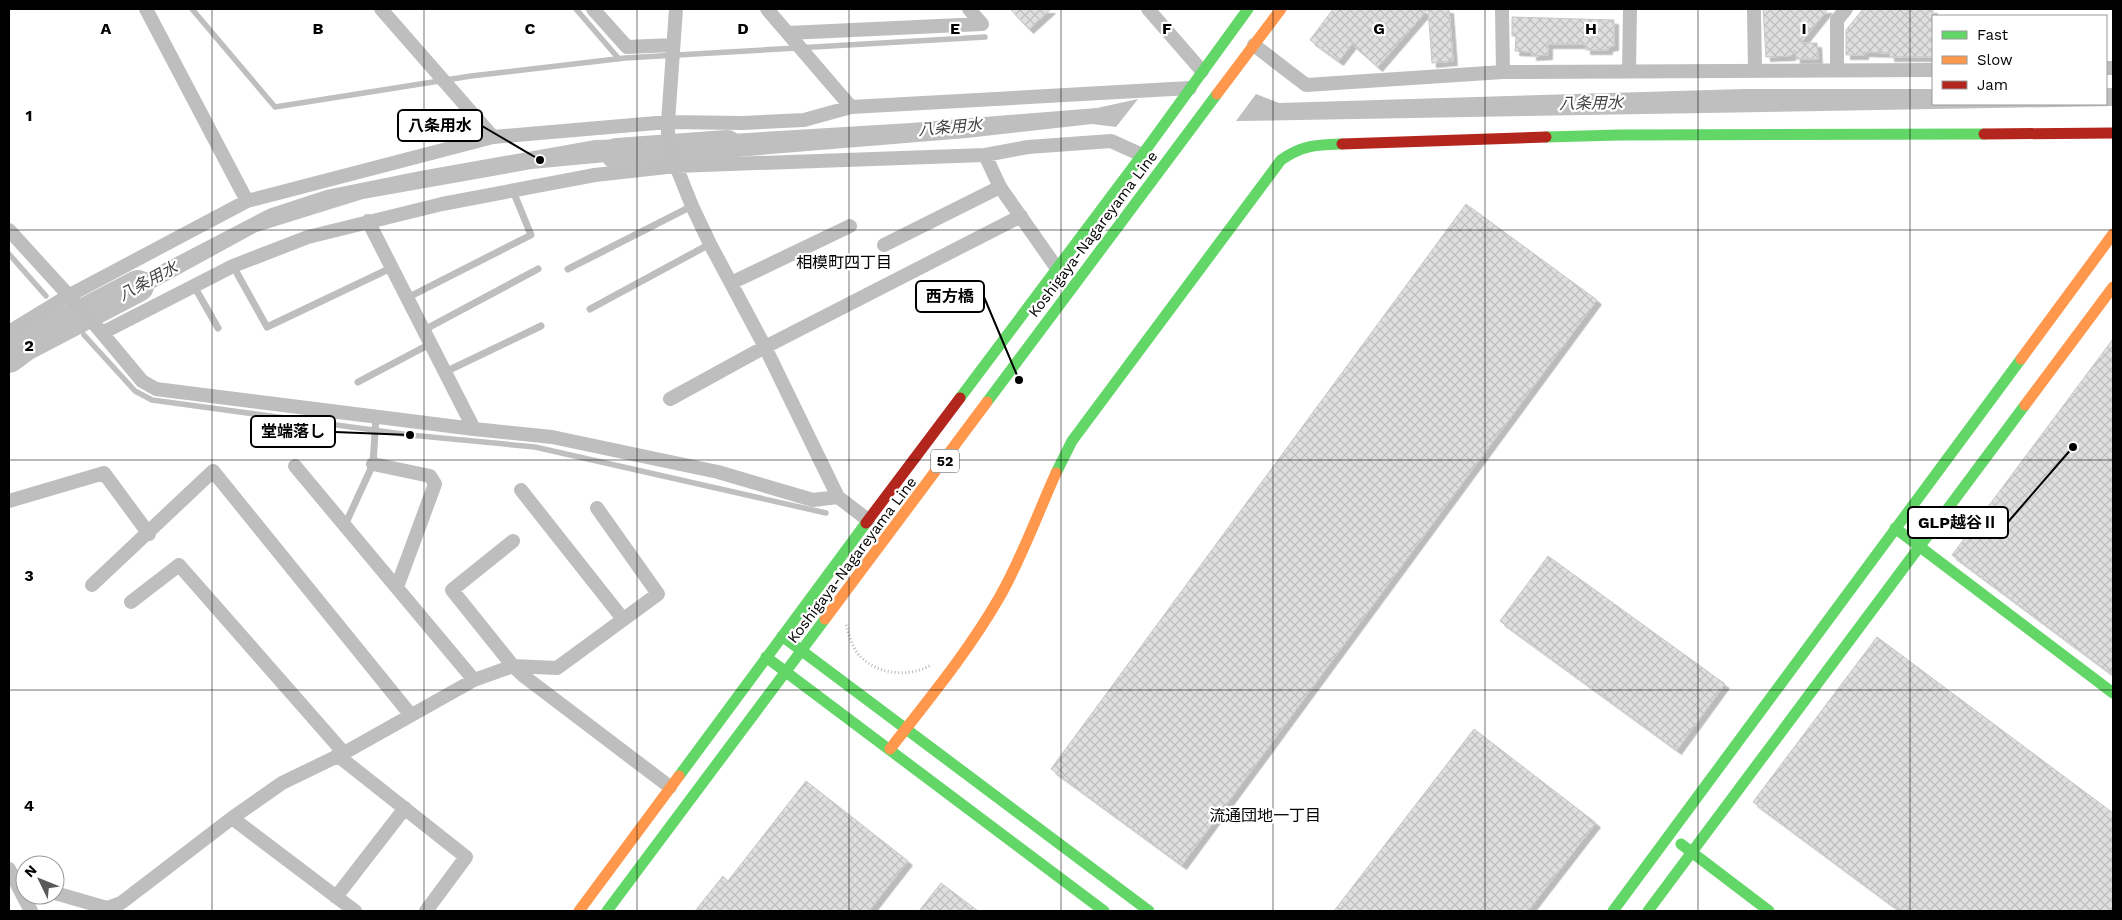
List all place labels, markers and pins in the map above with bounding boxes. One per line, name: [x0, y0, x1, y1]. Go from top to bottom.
callout: 八条用水: [398, 110, 482, 141]
callout: 西方橋: [916, 281, 984, 312]
callout: 堂端落し: [251, 416, 335, 447]
callout: GLP越谷Ⅱ: [1908, 507, 2008, 538]

